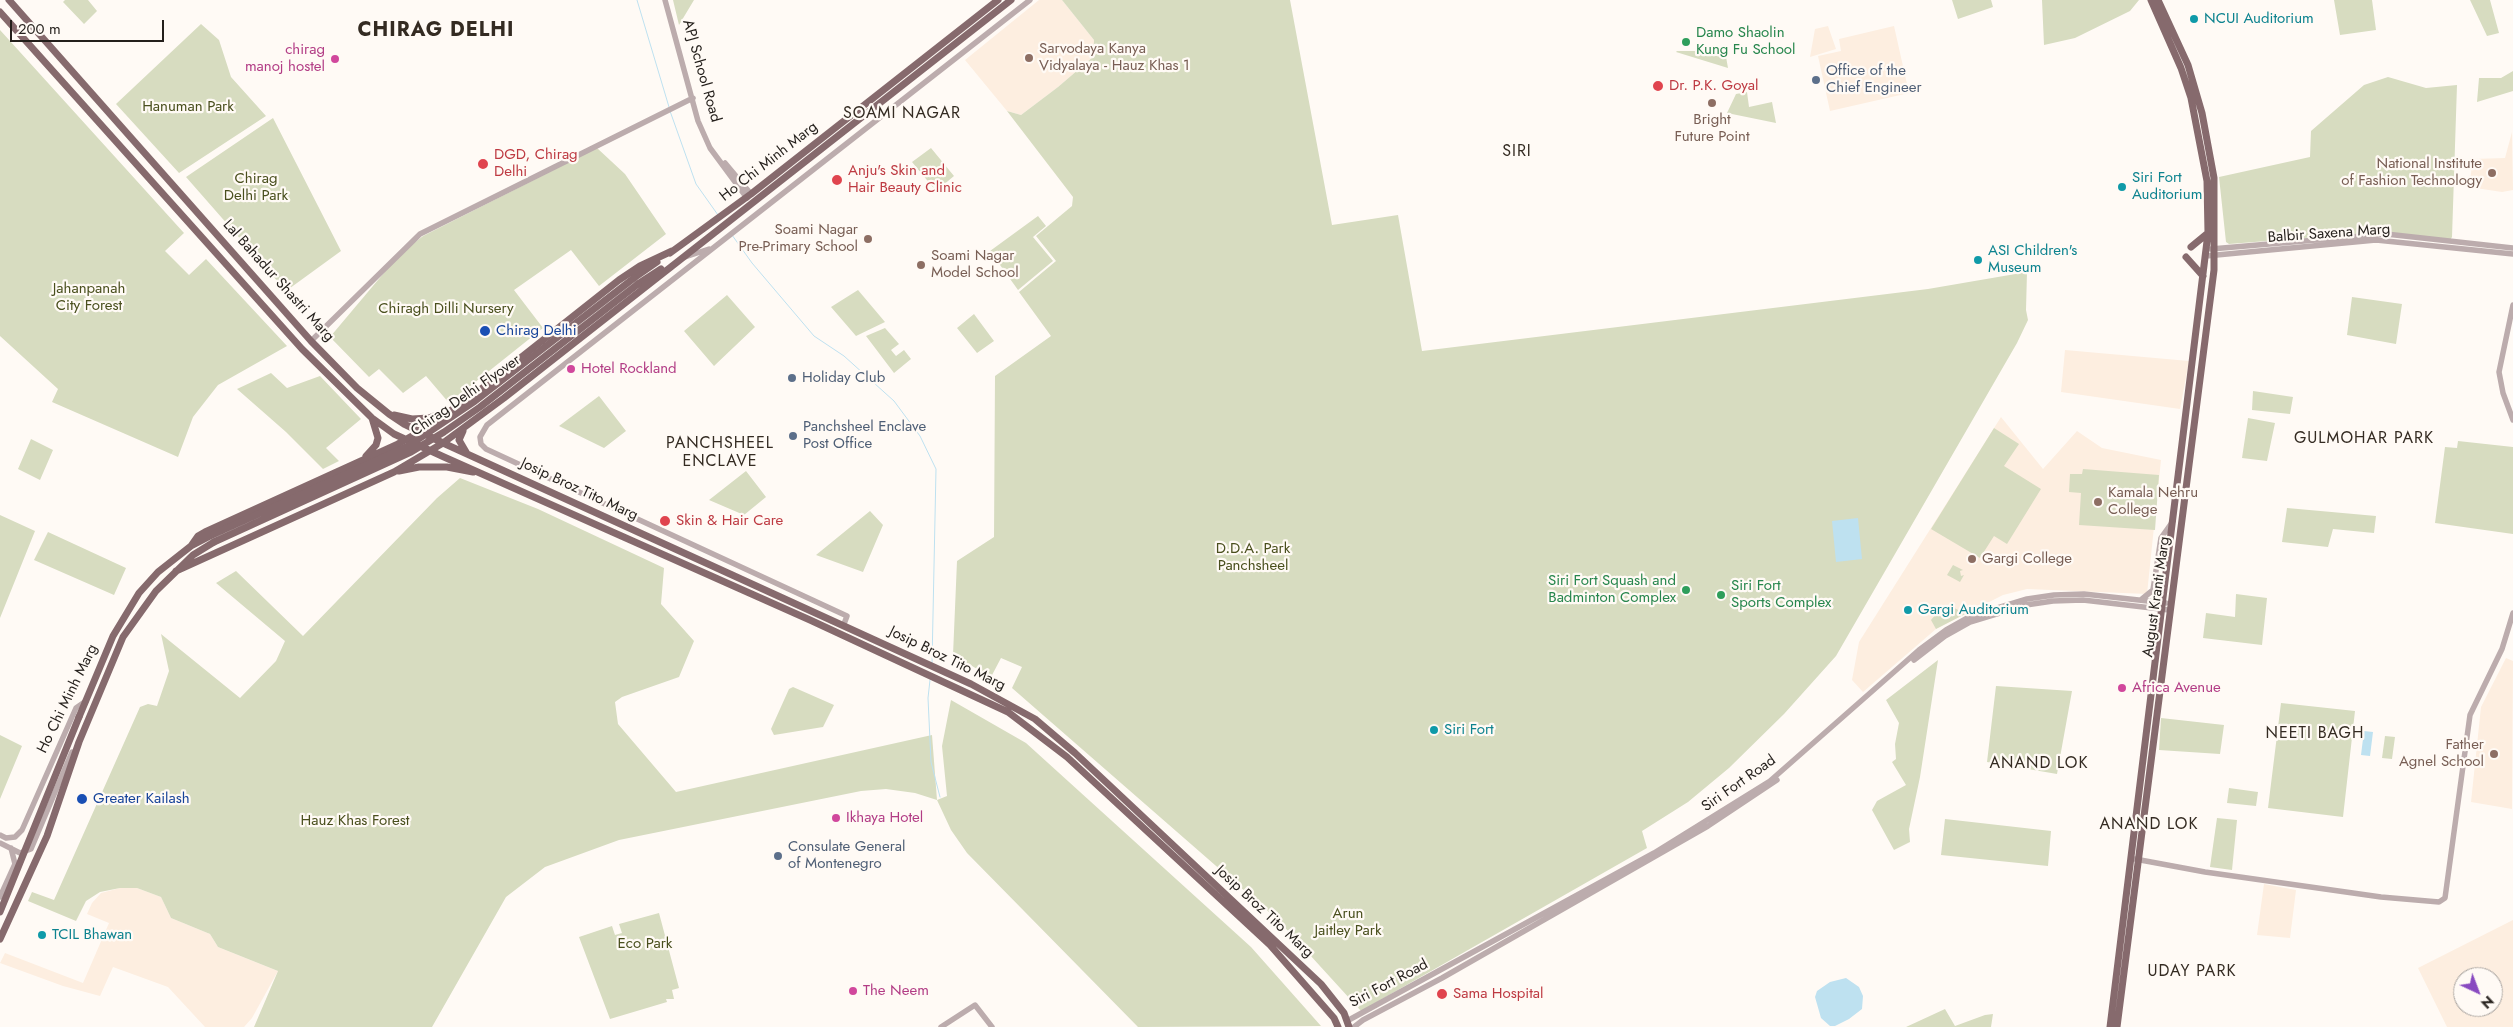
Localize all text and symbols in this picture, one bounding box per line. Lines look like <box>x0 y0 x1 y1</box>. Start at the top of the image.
scale bar <box>12 10 166 42</box>
place label: NCUI Auditorium <box>2204 10 2314 28</box>
marker: NCUI Auditorium <box>2188 13 2200 25</box>
street label: APJ School Road <box>678 17 724 125</box>
text: 200 m <box>18 18 61 40</box>
district label: CHIRAG DELHI <box>356 19 516 43</box>
place label: Damo Shaolin Kung Fu School <box>1696 24 1795 59</box>
marker: Damo Shaolin Kung Fu School <box>1680 36 1692 48</box>
place label: Sarvodaya Kanya Vidyalaya - Hauz Khas 1 <box>1039 40 1190 75</box>
place label: chirag manoj hostel <box>245 41 325 76</box>
marker: Sarvodaya Kanya Vidyalaya - Hauz Khas 1 <box>1023 52 1035 64</box>
marker: chirag manoj hostel <box>329 53 341 65</box>
place label: Office of the Chief Engineer <box>1826 62 1922 97</box>
marker: Office of the Chief Engineer <box>1810 74 1822 86</box>
place label: Dr. P.K. Goyal <box>1669 77 1758 95</box>
marker: Dr. P.K. Goyal <box>1651 79 1665 93</box>
marker: Bright Future Point <box>1706 97 1718 109</box>
park label: Hanuman Park <box>142 98 234 116</box>
district label: SOAMI NAGAR <box>842 104 962 124</box>
place label: Bright Future Point <box>1674 111 1750 146</box>
street label: Ho Chi Minh Marg <box>717 118 821 206</box>
district label: SIRI <box>1502 142 1532 162</box>
place label: DGD, Chirag Delhi <box>494 146 578 181</box>
place label: National Institute of Fashion Technology <box>2341 155 2482 190</box>
marker: DGD, Chirag Delhi <box>476 157 490 171</box>
place label: Anju's Skin and Hair Beauty Clinic <box>848 162 962 197</box>
marker: National Institute of Fashion Technology <box>2486 167 2498 179</box>
place label: Siri Fort Auditorium <box>2132 169 2202 204</box>
park label: Chirag Delhi Park <box>224 170 288 205</box>
marker: Anju's Skin and Hair Beauty Clinic <box>830 173 844 187</box>
marker: Siri Fort Auditorium <box>2116 181 2128 193</box>
street label: Lal Bahadur Shastri Marg <box>218 216 338 346</box>
place label: Soami Nagar Pre-Primary School <box>739 221 858 256</box>
street label: Balbir Saxena Marg <box>2267 221 2391 247</box>
marker: Soami Nagar Pre-Primary School <box>862 233 874 245</box>
place label: ASI Children's Museum <box>1988 242 2077 277</box>
place label: Soami Nagar Model School <box>931 247 1019 282</box>
marker: ASI Children's Museum <box>1972 254 1984 266</box>
marker: Soami Nagar Model School <box>915 259 927 271</box>
park label: Jahanpanah City Forest <box>53 280 125 315</box>
park label: Chiragh Dilli Nursery <box>378 300 514 318</box>
place label: Chirag Delhi <box>496 322 577 340</box>
marker: Chirag Delhi <box>478 324 492 338</box>
street label: Chirag Delhi Flyover <box>408 351 524 441</box>
place label: Hotel Rockland <box>581 360 677 378</box>
marker: Hotel Rockland <box>565 363 577 375</box>
place label: Holiday Club <box>802 369 885 387</box>
marker: Holiday Club <box>786 372 798 384</box>
place label: Panchsheel Enclave Post Office <box>803 418 926 453</box>
district label: GULMOHAR PARK <box>2292 429 2436 449</box>
marker: Panchsheel Enclave Post Office <box>787 430 799 442</box>
district label: PANCHSHEEL ENCLAVE <box>665 434 775 472</box>
street label: Josip Broz Tito Marg <box>517 455 641 525</box>
place label: Kamala Nehru College <box>2108 484 2198 519</box>
marker: Kamala Nehru College <box>2092 496 2104 508</box>
place label: Skin & Hair Care <box>676 512 783 530</box>
marker: Skin & Hair Care <box>658 514 672 528</box>
street label: August Kranti Marg <box>2140 536 2174 658</box>
park label: D.D.A. Park Panchsheel <box>1216 540 1290 575</box>
place label: Gargi College <box>1982 550 2072 568</box>
marker: Gargi College <box>1966 553 1978 565</box>
place label: Siri Fort Squash and Badminton Complex <box>1548 572 1676 607</box>
place label: Siri Fort Sports Complex <box>1731 577 1831 612</box>
marker: Siri Fort Squash and Badminton Complex <box>1680 584 1692 596</box>
marker: Siri Fort Sports Complex <box>1715 589 1727 601</box>
place label: Gargi Auditorium <box>1918 601 2029 619</box>
marker: Gargi Auditorium <box>1902 604 1914 616</box>
street label: Josip Broz Tito Marg <box>886 623 1008 695</box>
street label: Ho Chi Minh Marg <box>34 642 102 756</box>
place label: Africa Avenue <box>2132 679 2221 697</box>
marker: Africa Avenue <box>2116 682 2128 694</box>
place label: Siri Fort <box>1444 721 1494 739</box>
marker: Siri Fort <box>1428 724 1440 736</box>
district label: NEETI BAGH <box>2264 724 2366 744</box>
place label: Father Agnel School <box>2399 736 2484 771</box>
marker: Father Agnel School <box>2488 748 2500 760</box>
street label: Siri Fort Road <box>1698 752 1780 816</box>
district label: ANAND LOK <box>1988 754 2090 774</box>
place label: Greater Kailash <box>93 790 190 808</box>
marker: Greater Kailash <box>75 792 89 806</box>
place label: Ikhaya Hotel <box>846 809 923 827</box>
park label: Hauz Khas Forest <box>301 812 409 830</box>
marker: Ikhaya Hotel <box>830 812 842 824</box>
district label: ANAND LOK <box>2098 815 2200 835</box>
place label: Consulate General of Montenegro <box>788 838 906 873</box>
marker: Consulate General of Montenegro <box>772 850 784 862</box>
street label: Josip Broz Tito Marg <box>1211 862 1317 962</box>
park label: Arun Jaitley Park <box>1314 905 1382 940</box>
place label: TCIL Bhawan <box>52 926 132 944</box>
marker: TCIL Bhawan <box>36 929 48 941</box>
park label: Eco Park <box>618 935 672 953</box>
street label: Siri Fort Road <box>1347 956 1431 1012</box>
district label: UDAY PARK <box>2146 962 2238 982</box>
north arrow <box>2453 967 2503 1017</box>
place label: The Neem <box>863 982 929 1000</box>
marker: The Neem <box>847 985 859 997</box>
place label: Sama Hospital <box>1453 985 1544 1003</box>
marker: Sama Hospital <box>1435 987 1449 1001</box>
text: N <box>2477 991 2498 1013</box>

